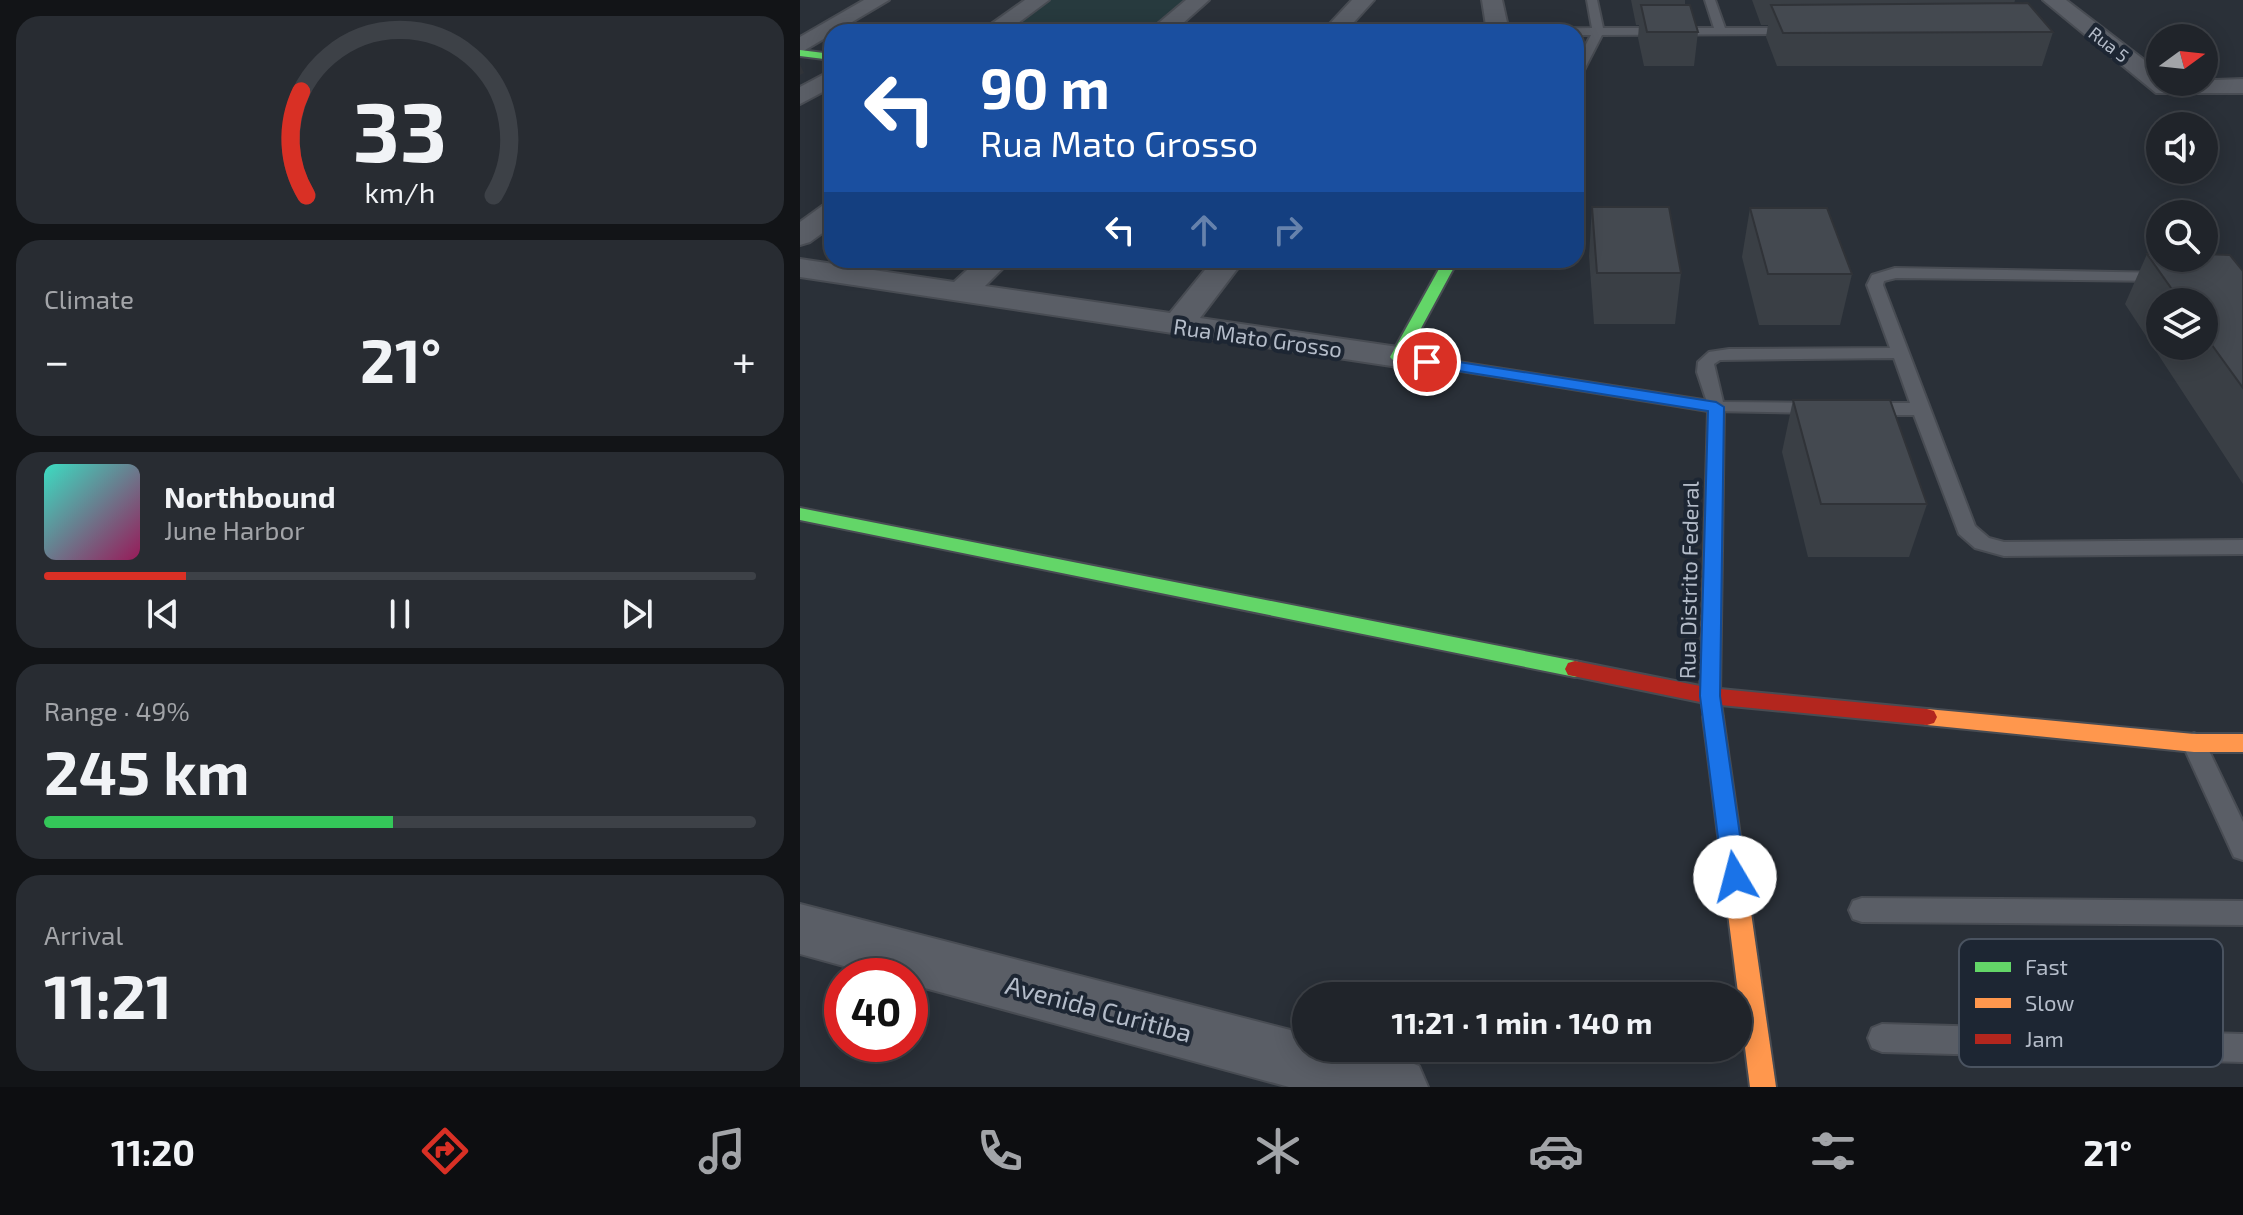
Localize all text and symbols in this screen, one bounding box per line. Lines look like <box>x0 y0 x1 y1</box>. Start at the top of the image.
street label: Rua 5 <box>2085 21 2133 67</box>
north arrow <box>2146 24 2218 96</box>
map controls <box>2146 24 2218 360</box>
text: 90 m <box>980 53 1110 120</box>
icon: left <box>848 56 952 160</box>
text: 33 <box>353 79 447 179</box>
button: sound <box>2146 112 2218 184</box>
text: Rua Mato Grosso <box>980 121 1258 164</box>
text: km/h <box>365 174 435 209</box>
button: search <box>2146 200 2218 272</box>
icon: left <box>1098 208 1142 252</box>
icon: ahead <box>1182 208 1226 252</box>
icon: right <box>1266 208 1310 252</box>
text: Climate <box>44 283 134 314</box>
button: layers <box>2146 288 2218 360</box>
street label: Rua Mato Grosso <box>1172 312 1344 362</box>
text: 21° <box>360 323 441 395</box>
pin <box>1393 328 1461 396</box>
text: − <box>44 333 70 386</box>
text: + <box>732 333 756 386</box>
icon: arrive <box>1405 340 1449 384</box>
text: Northbound <box>164 478 336 514</box>
street label: Rua Distrito Federal <box>1673 480 1703 679</box>
text: June Harbor <box>164 514 305 545</box>
icon: previous <box>141 592 185 636</box>
icon: pause <box>378 592 422 636</box>
icon: next <box>615 592 659 636</box>
text: Range · 49% <box>44 695 190 726</box>
text: 245 km <box>44 735 250 807</box>
position arrow <box>1693 835 1777 919</box>
text: Arrival <box>44 919 123 950</box>
legend <box>1959 939 2223 1067</box>
text: Fast <box>2025 953 2068 979</box>
speed limit sign: 40 <box>824 958 928 1062</box>
text: 11:21 <box>44 959 172 1031</box>
street label: Avenida Curitiba <box>1002 968 1196 1048</box>
text: Slow <box>2025 989 2074 1015</box>
text: 11:21 · 1 min · 140 m <box>1391 1004 1653 1040</box>
text: Jam <box>2025 1025 2064 1051</box>
icon: directions <box>417 1123 473 1179</box>
icon: music <box>694 1123 750 1179</box>
icon: phone <box>972 1123 1028 1179</box>
icon: climate <box>1250 1123 1306 1179</box>
icon: car <box>1528 1123 1584 1179</box>
icon: filters <box>1805 1123 1861 1179</box>
text: 11:20 <box>111 1130 195 1173</box>
text: 21° <box>2083 1130 2132 1173</box>

